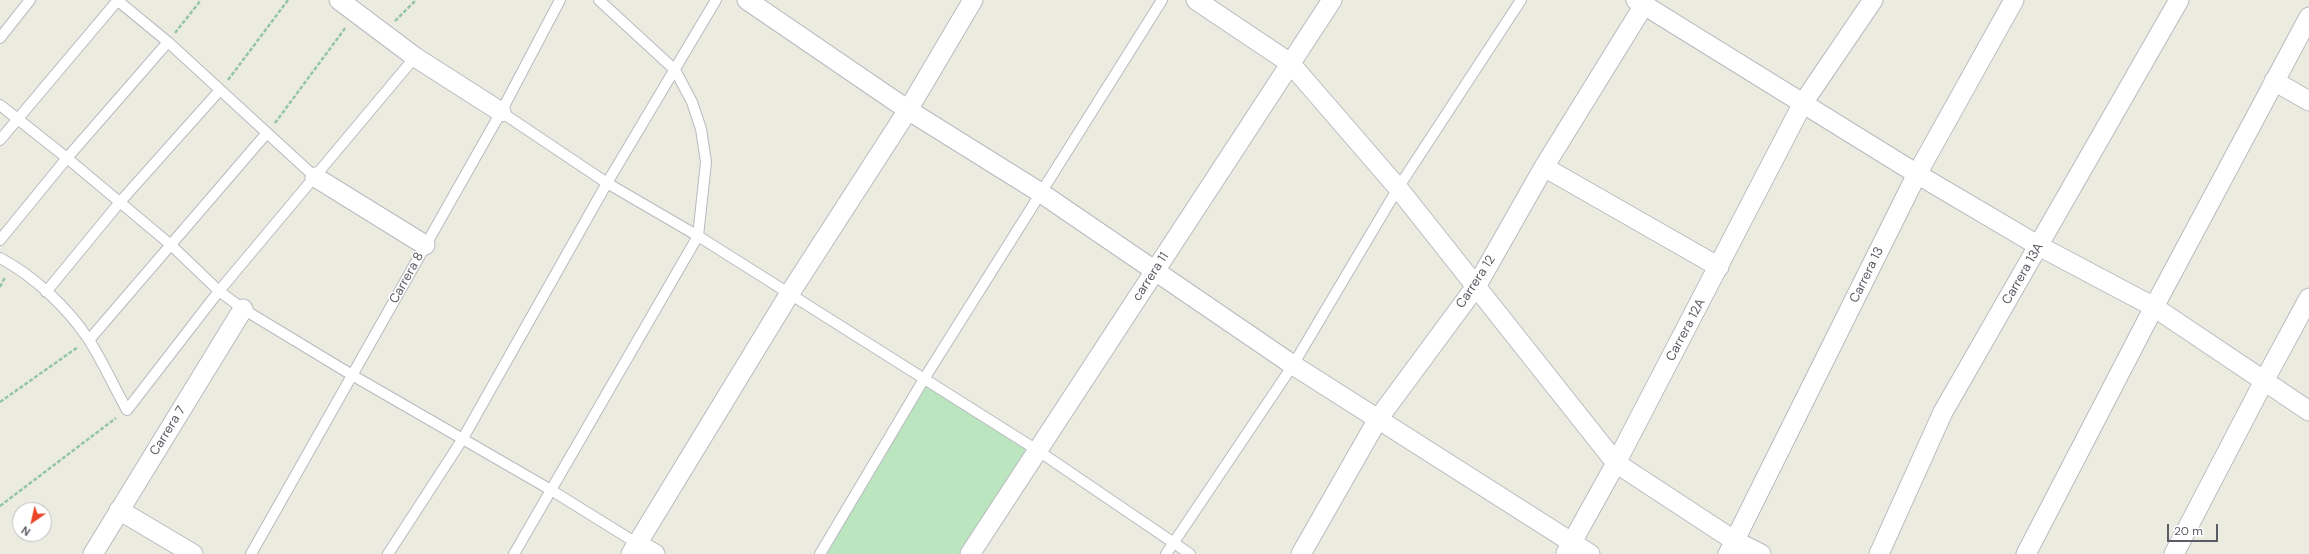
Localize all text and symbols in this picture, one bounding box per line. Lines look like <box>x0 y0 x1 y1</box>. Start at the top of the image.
street label: Carrera 13A <box>1999 241 2047 307</box>
street label: Carrera 13 <box>1847 245 1887 305</box>
street label: Carrera 8 <box>387 250 427 306</box>
street label: carrera 11 <box>1130 250 1172 304</box>
street label: Carrera 12 <box>1453 253 1499 311</box>
street label: Carrera 12A <box>1663 296 1709 364</box>
street label: Carrera 7 <box>147 403 189 459</box>
north arrow <box>12 502 52 542</box>
scale bar <box>2169 516 2220 542</box>
text: N <box>19 523 33 539</box>
text: 20 m <box>2174 523 2203 539</box>

